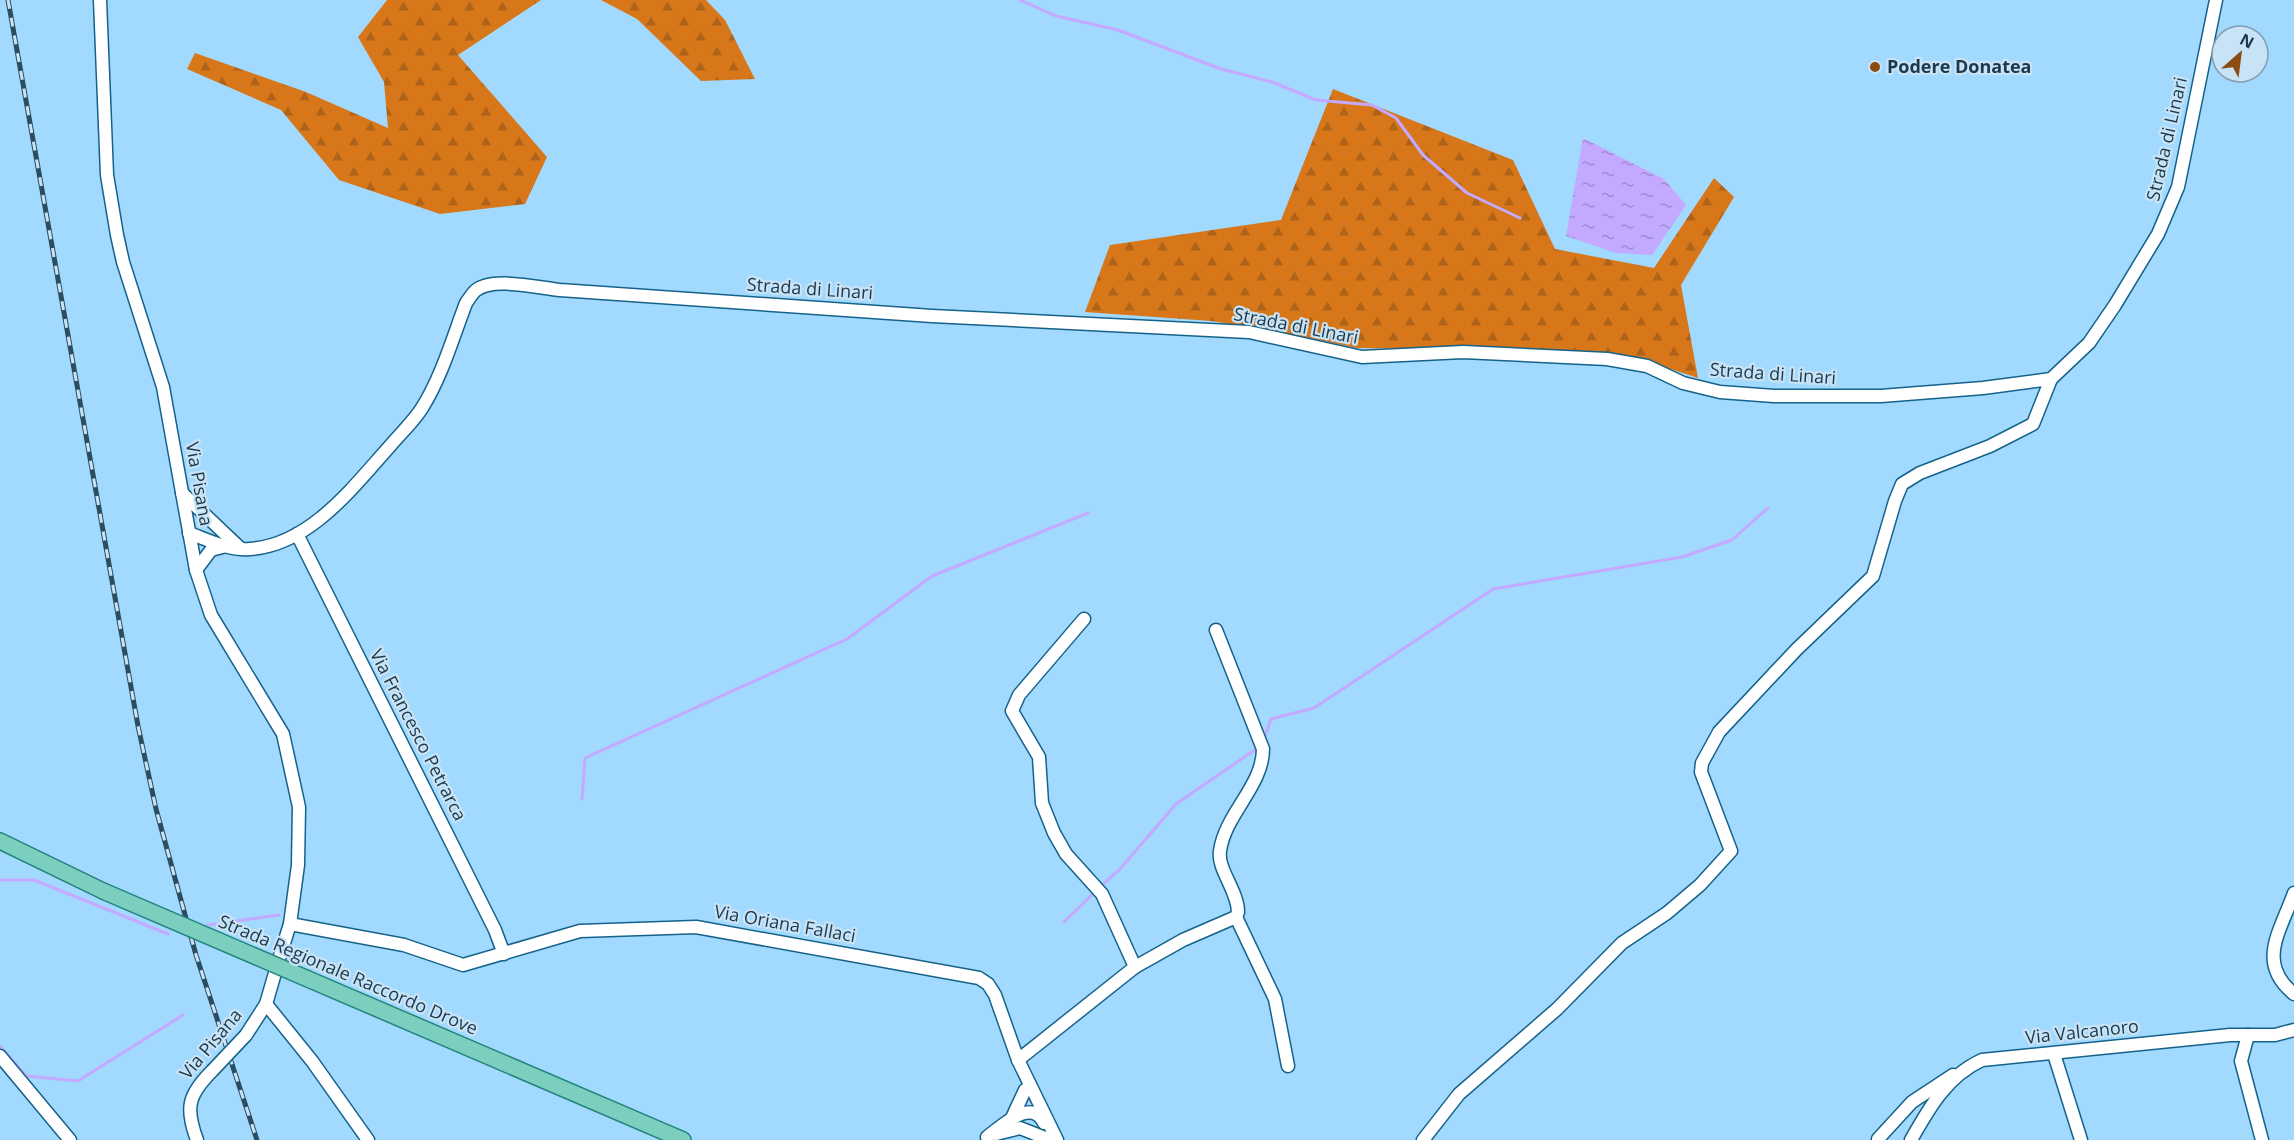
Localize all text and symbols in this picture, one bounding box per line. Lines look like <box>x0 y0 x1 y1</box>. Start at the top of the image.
north arrow <box>2210 24 2270 84</box>
text: N <box>2236 28 2258 54</box>
place label: Podere Donatea <box>1887 54 2031 78</box>
marker: Podere Donatea <box>1868 60 1882 74</box>
street label: Strada di Linari <box>2140 74 2192 203</box>
street label: Strada di Linari <box>746 272 874 304</box>
street label: Strada di Linari <box>1232 301 1361 349</box>
street label: Strada di Linari <box>1709 357 1837 389</box>
street label: Via Pisana <box>181 440 219 528</box>
street label: Via Francesco Petrarca <box>365 645 473 825</box>
street label: Via Oriana Fallaci <box>713 899 858 947</box>
street label: Strada Regionale Raccordo Drove <box>215 908 482 1040</box>
street label: Via Pisana <box>174 1003 247 1084</box>
street label: Via Valcanoro <box>2024 1013 2140 1049</box>

